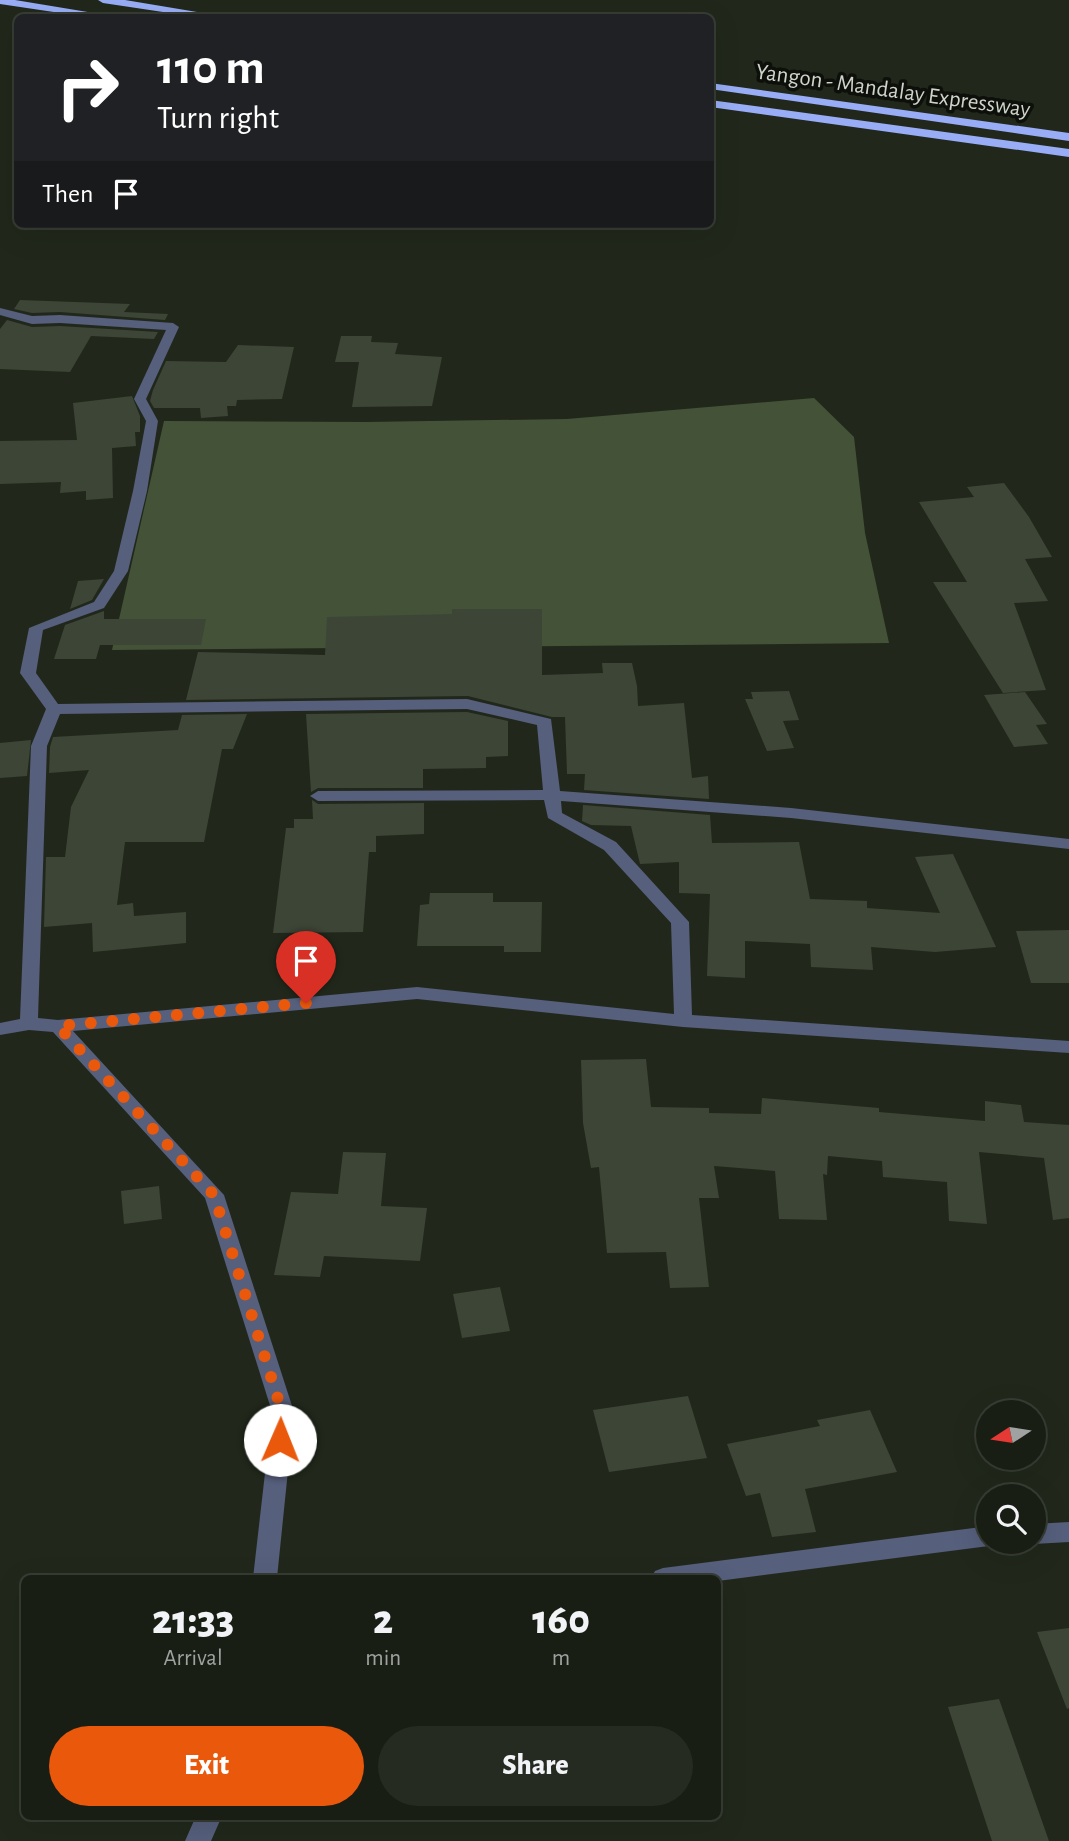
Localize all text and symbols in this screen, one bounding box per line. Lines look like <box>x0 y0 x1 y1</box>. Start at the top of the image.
icon: right <box>42 42 133 133</box>
text: 110 m <box>157 44 265 93</box>
street label: Yangon - Mandalay Expressway <box>754 60 1032 122</box>
text: Turn right <box>157 102 279 134</box>
icon: arrive <box>107 175 145 213</box>
text: Then <box>42 181 93 207</box>
pin <box>276 931 336 1003</box>
icon: arrive <box>287 942 325 980</box>
north arrow <box>976 1400 1046 1470</box>
map controls <box>976 1400 1046 1554</box>
position arrow <box>243 1403 317 1477</box>
button: search <box>976 1484 1046 1554</box>
text: 21:33 <box>152 1599 234 1641</box>
text: 2 <box>373 1599 393 1641</box>
text: 160 <box>532 1599 590 1641</box>
text: Arrival <box>164 1647 223 1670</box>
text: min <box>365 1647 401 1670</box>
text: m <box>552 1647 570 1670</box>
button: Exit <box>49 1726 364 1806</box>
button: Share <box>378 1726 693 1806</box>

